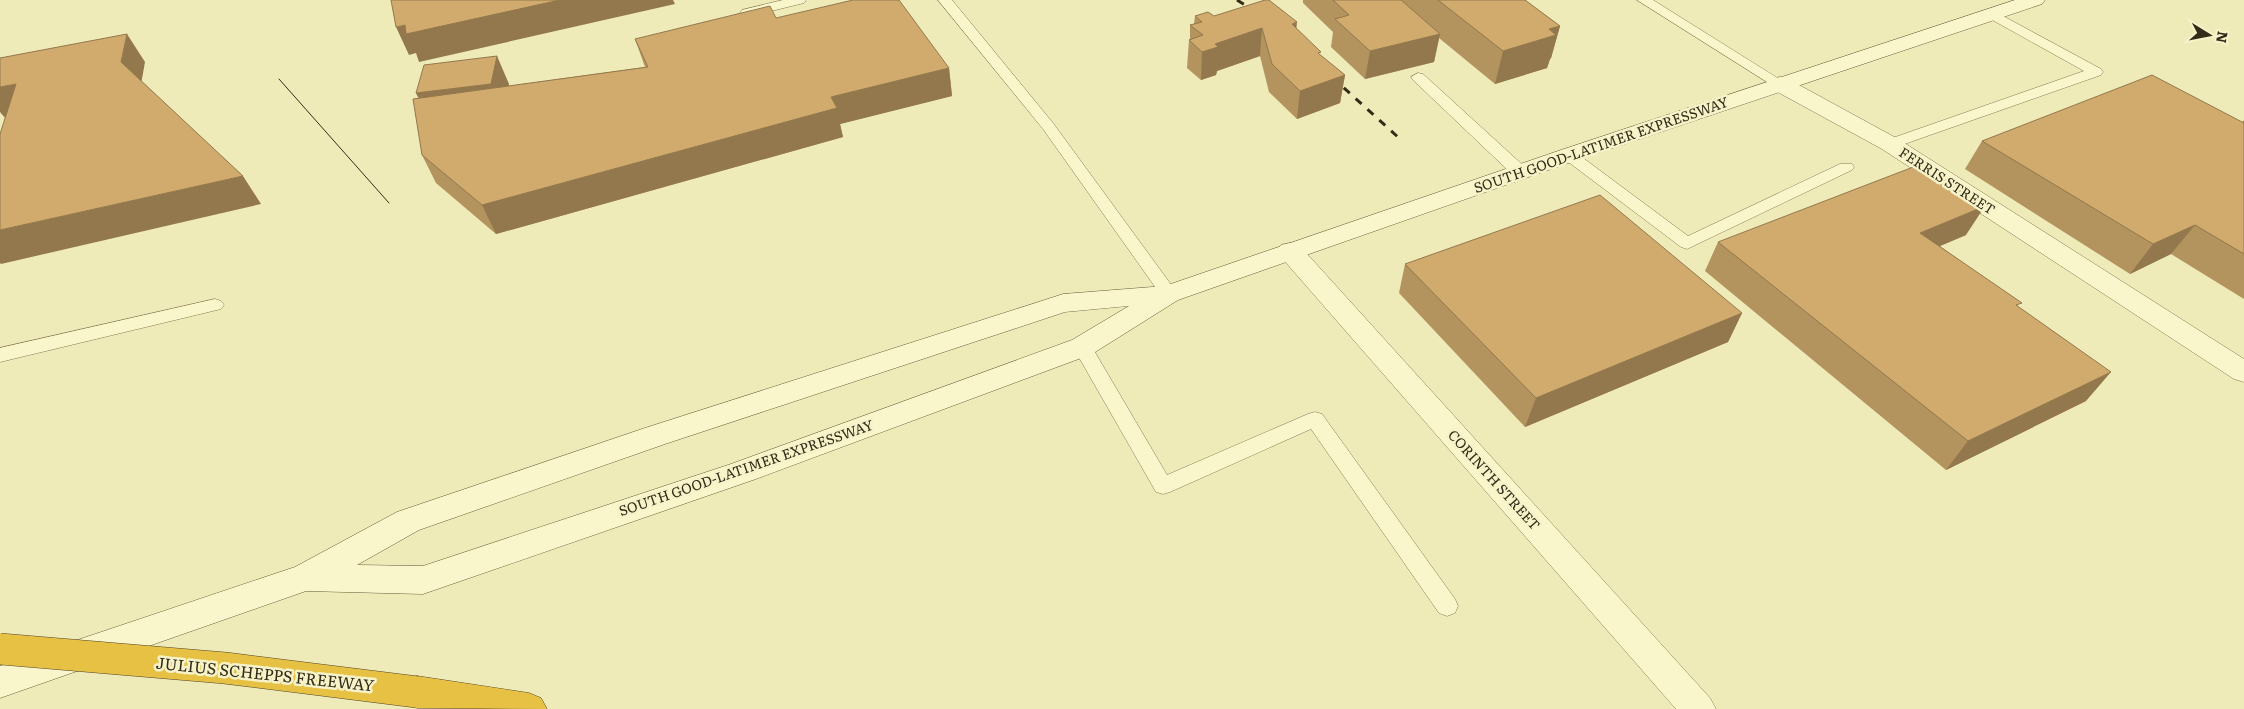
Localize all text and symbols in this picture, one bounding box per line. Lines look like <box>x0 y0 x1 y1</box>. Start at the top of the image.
north arrow <box>2184 10 2234 60</box>
text: N <box>2212 30 2234 45</box>
street label: SOUTH GOOD-LATIMER EXPRESSWAY <box>1471 91 1731 197</box>
street label: FERRIS STREET <box>1896 142 2000 219</box>
street label: SOUTH GOOD-LATIMER EXPRESSWAY <box>616 414 876 520</box>
street label: CORINTH STREET <box>1444 425 1545 534</box>
street label: JULIUS SCHEPPS FREEWAY <box>155 650 376 696</box>

